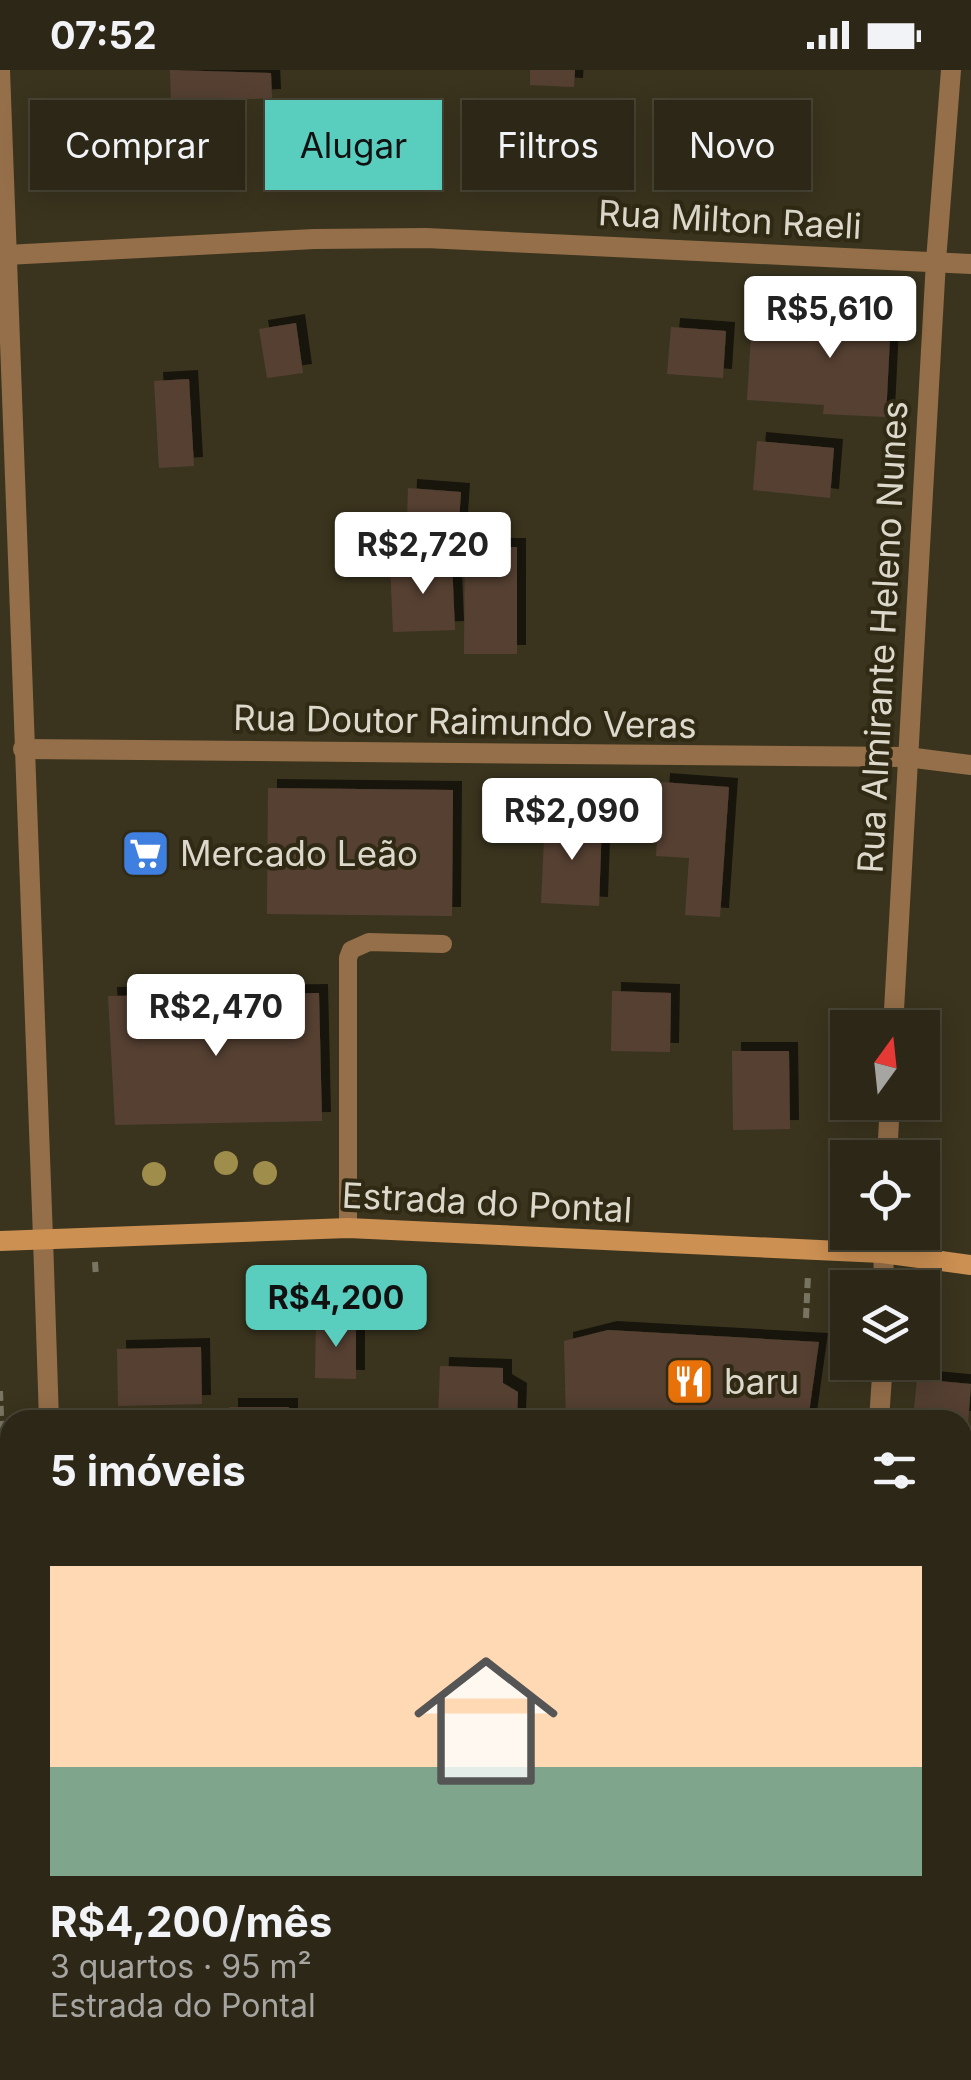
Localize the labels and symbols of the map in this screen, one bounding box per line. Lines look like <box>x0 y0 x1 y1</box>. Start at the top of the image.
street label: Rua Milton Raeli <box>597 191 863 247</box>
pin: R$5,610 <box>738 276 922 361</box>
street label: Rua Almirante Heleno Nunes <box>849 400 915 874</box>
pin: R$2,720 <box>331 512 515 597</box>
street label: Rua Doutor Raimundo Veras <box>233 696 697 746</box>
pin: R$2,090 <box>480 778 664 863</box>
supermarket icon: Mercado Leão <box>119 827 171 879</box>
place label: Mercado Leão <box>180 832 418 874</box>
pin: R$2,470 <box>124 974 308 1059</box>
north arrow <box>830 1010 940 1120</box>
street label: Estrada do Pontal <box>341 1173 633 1231</box>
pin: R$4,200 <box>244 1265 428 1350</box>
restaurant icon: baru <box>663 1355 715 1407</box>
place label: baru <box>724 1360 799 1402</box>

